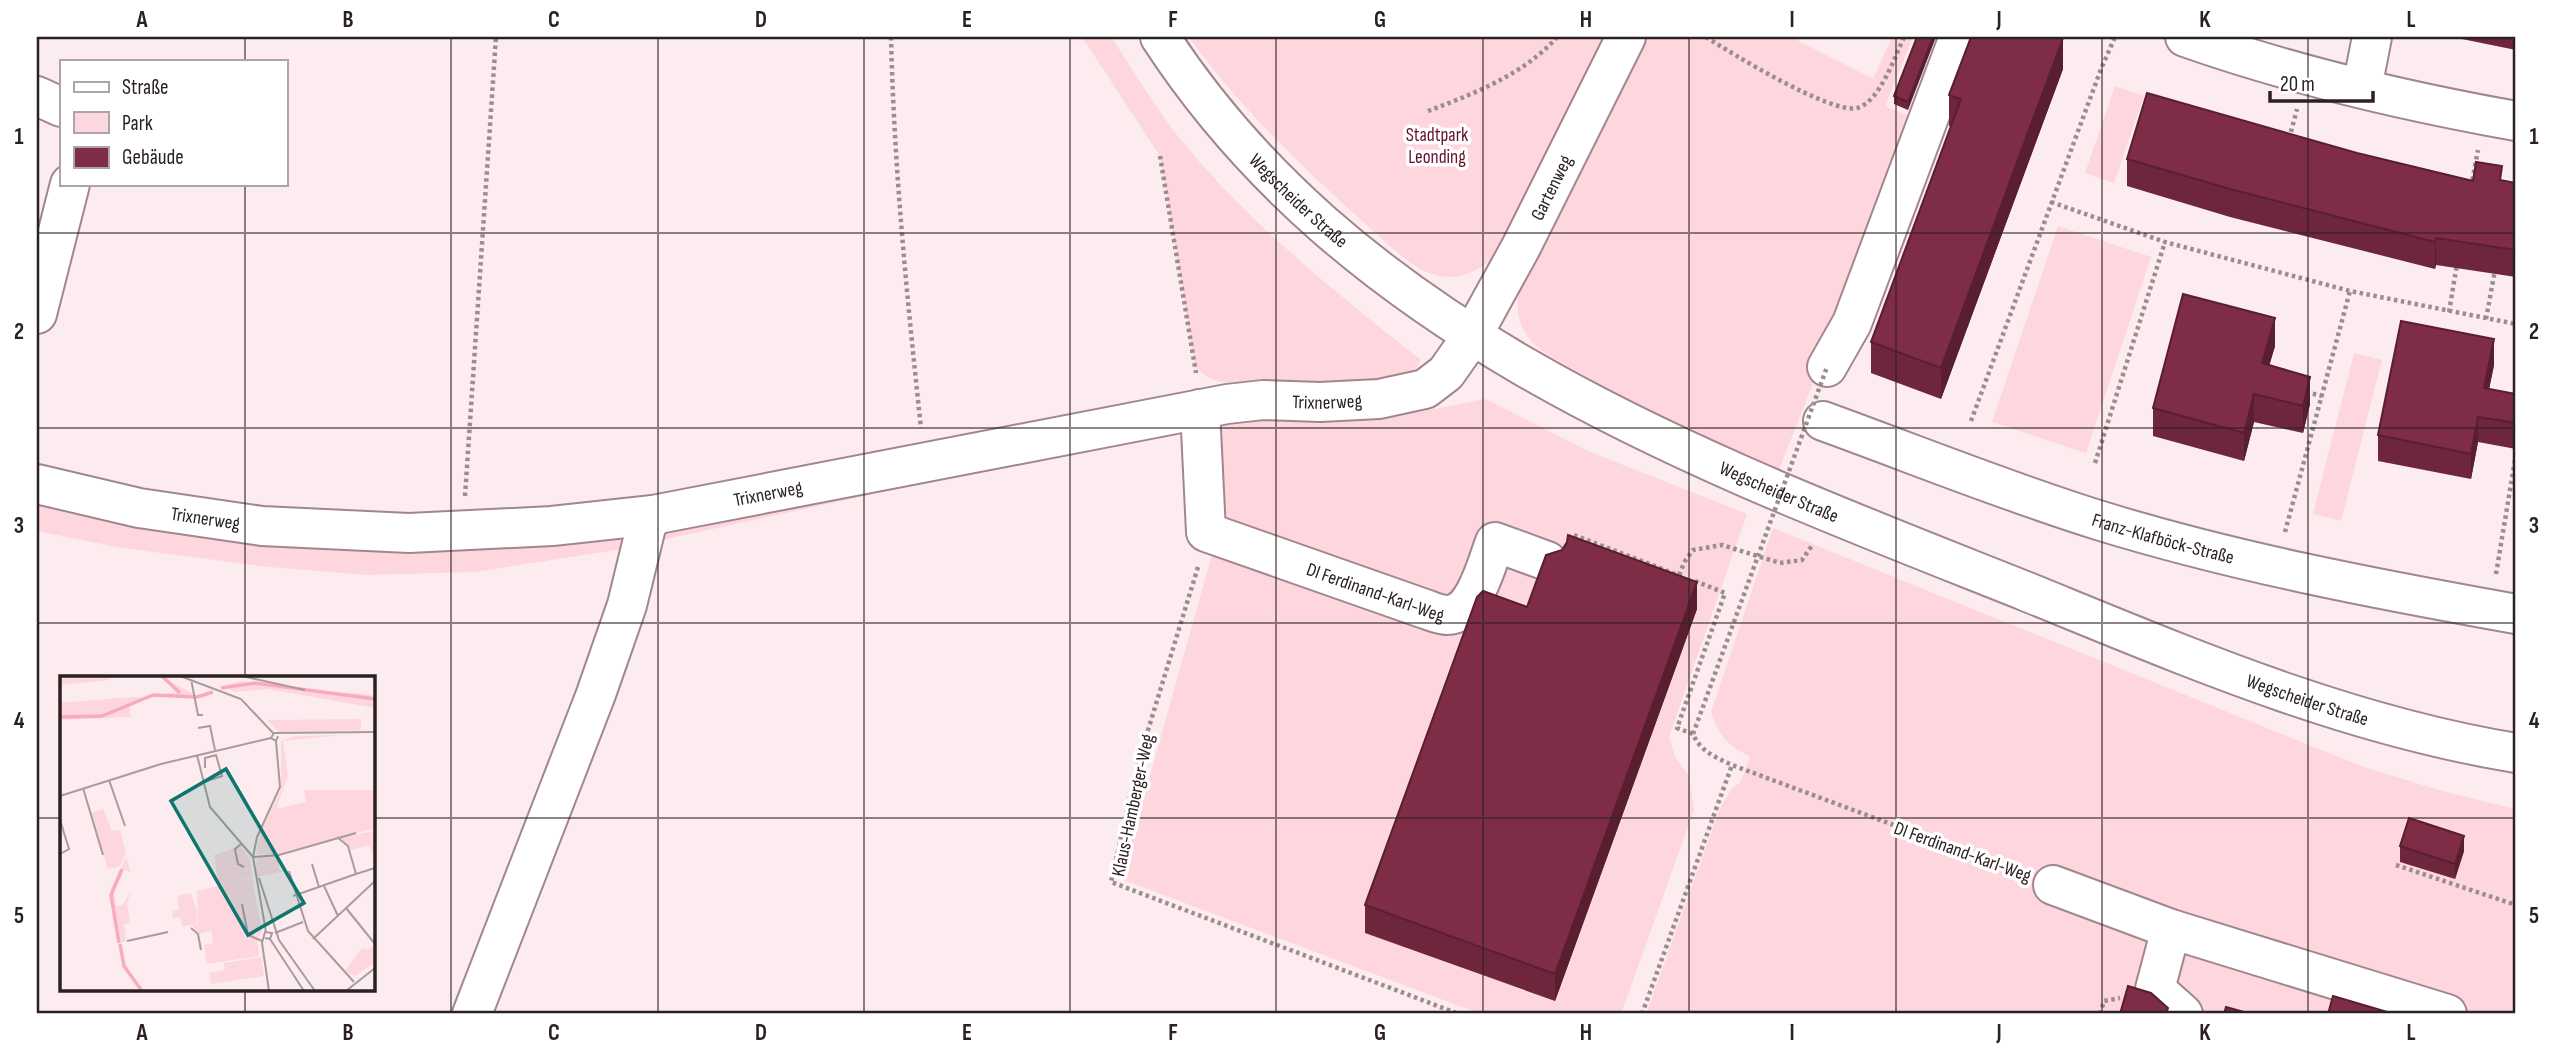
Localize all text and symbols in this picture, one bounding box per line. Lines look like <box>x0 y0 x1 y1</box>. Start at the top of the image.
text: A <box>136 6 149 34</box>
text: B <box>343 6 354 34</box>
text: C <box>548 6 560 34</box>
text: D <box>755 6 767 34</box>
text: E <box>962 6 972 34</box>
text: F <box>1168 6 1178 34</box>
text: G <box>1374 6 1386 34</box>
text: H <box>1580 6 1592 34</box>
text: I <box>1789 6 1795 34</box>
text: J <box>1995 6 2002 34</box>
text: K <box>2199 6 2211 34</box>
text: L <box>2406 6 2416 34</box>
legend <box>60 60 287 186</box>
scale bar <box>2270 60 2373 104</box>
text: 20 m <box>2280 72 2315 97</box>
text: Straße <box>122 75 168 100</box>
text: Park <box>122 111 153 136</box>
text: 1 <box>14 123 24 151</box>
text: 1 <box>2529 123 2539 151</box>
park label: Stadtpark Leonding <box>1406 124 1469 169</box>
text: Gebäude <box>122 145 184 170</box>
street label: Wegscheider Straße <box>1244 149 1352 253</box>
street label: Gartenweg <box>1526 151 1578 224</box>
text: 2 <box>14 318 24 346</box>
text: 2 <box>2529 318 2539 346</box>
street label: Trixnerweg <box>1292 390 1363 415</box>
street label: Wegscheider Straße <box>1716 457 1842 528</box>
street label: Trixnerweg <box>732 476 805 512</box>
street label: Trixnerweg <box>169 503 242 536</box>
street label: Franz-Klafböck-Straße <box>2089 509 2236 570</box>
text: 3 <box>14 512 24 540</box>
text: 3 <box>2529 512 2539 540</box>
street label: DI Ferdinand-Karl-Weg <box>1303 558 1447 628</box>
street label: Wegscheider Straße <box>2243 670 2371 732</box>
inset map <box>60 676 374 992</box>
text: 4 <box>14 707 25 735</box>
text: 4 <box>2529 707 2540 735</box>
street label: Klaus-Hamberger-Weg <box>1107 732 1160 879</box>
street label: DI Ferdinand-Karl-Weg <box>1891 817 2035 888</box>
text: 5 <box>14 902 24 930</box>
text: 5 <box>2529 902 2539 930</box>
text: A <box>136 1019 149 1047</box>
text: B <box>343 1019 354 1047</box>
text: C <box>548 1019 560 1047</box>
text: D <box>755 1019 767 1047</box>
text: E <box>962 1019 972 1047</box>
text: F <box>1168 1019 1178 1047</box>
text: G <box>1374 1019 1386 1047</box>
text: H <box>1580 1019 1592 1047</box>
text: I <box>1789 1019 1795 1047</box>
text: J <box>1995 1019 2002 1047</box>
text: K <box>2199 1019 2211 1047</box>
text: L <box>2406 1019 2416 1047</box>

